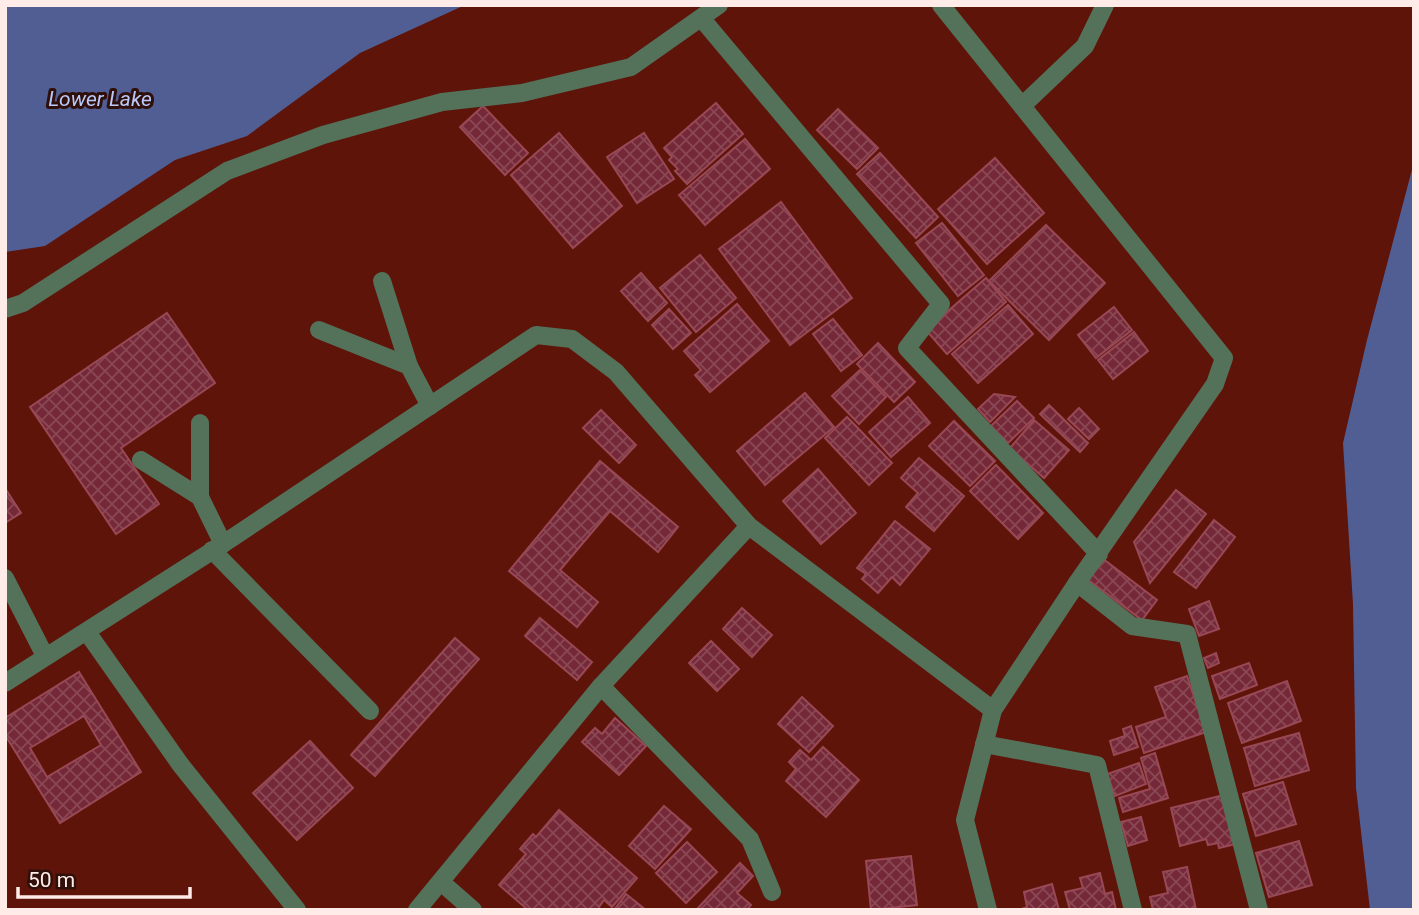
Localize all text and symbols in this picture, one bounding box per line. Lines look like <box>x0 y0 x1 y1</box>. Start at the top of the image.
water label: Lower Lake <box>48 87 152 111</box>
scale bar <box>18 856 189 900</box>
text: 50 m <box>28 868 75 892</box>

